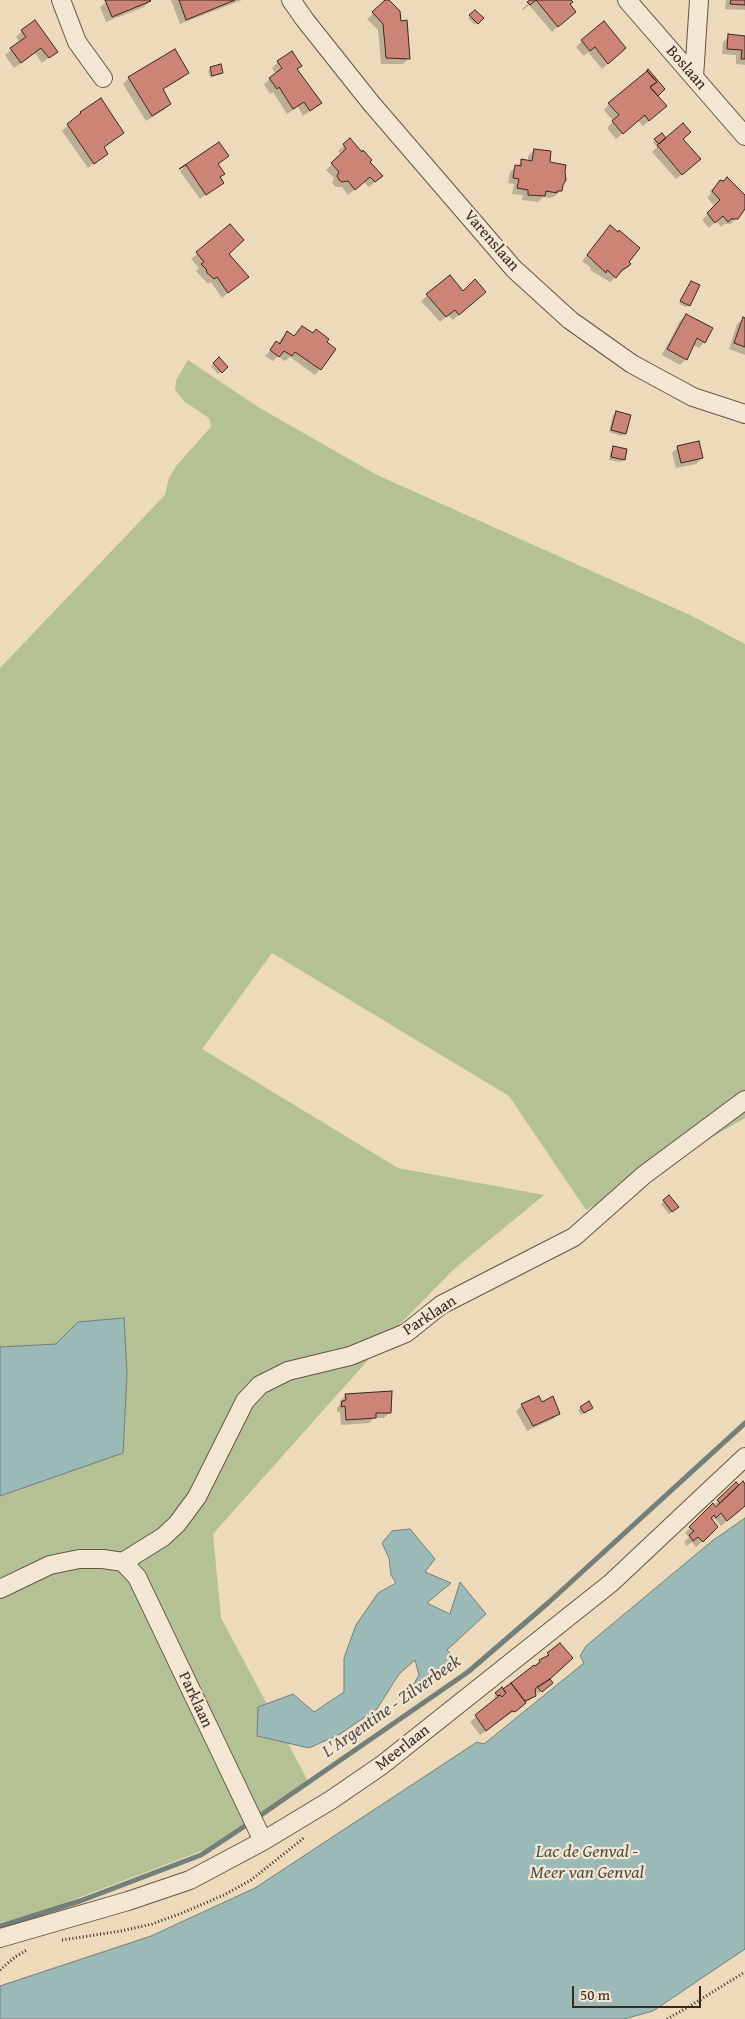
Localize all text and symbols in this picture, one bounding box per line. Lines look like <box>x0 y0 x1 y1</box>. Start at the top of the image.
street label: Boslaan <box>662 42 710 94</box>
street label: Varenslaan <box>459 206 523 276</box>
street label: Parklaan <box>400 1292 460 1340</box>
water label: L'Argentine - Zilverbeek <box>319 1651 465 1763</box>
street label: Parklaan <box>174 1669 216 1731</box>
street label: Meerlaan <box>372 1721 434 1775</box>
water label: Lac de Genval - Meer van Genval <box>530 1841 644 1884</box>
scale bar <box>575 1976 704 2008</box>
text: 50 m <box>580 1984 610 2005</box>

